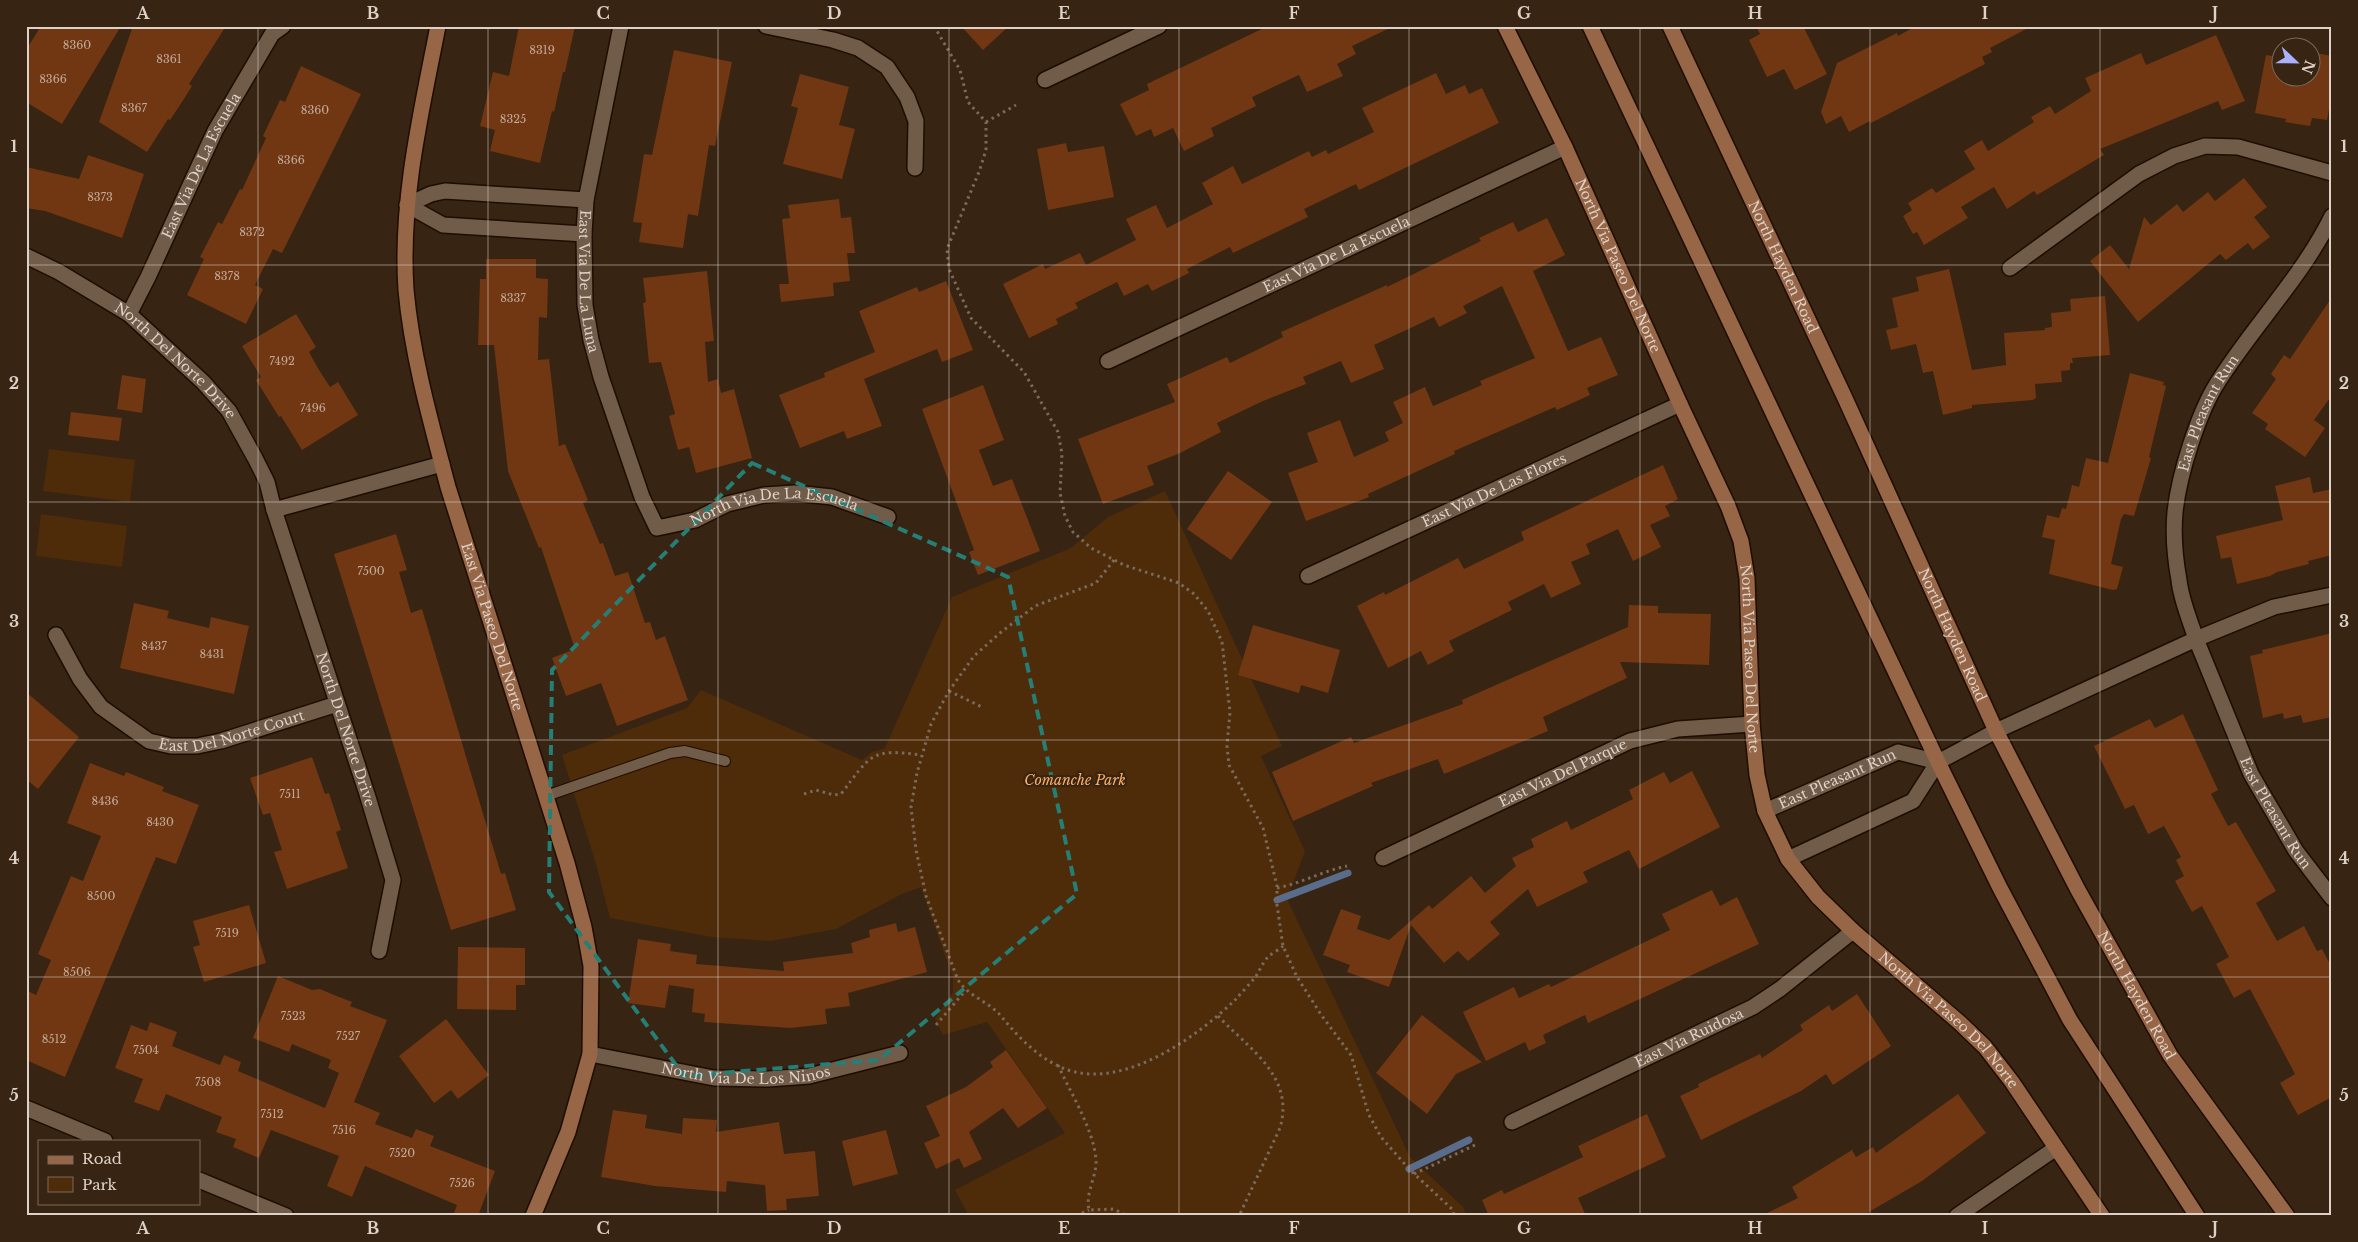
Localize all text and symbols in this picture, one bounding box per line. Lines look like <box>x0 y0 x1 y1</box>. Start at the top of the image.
text: A <box>136 3 151 23</box>
text: B <box>367 3 380 23</box>
text: C <box>596 3 610 23</box>
text: D <box>827 3 841 23</box>
text: E <box>1058 3 1070 23</box>
text: F <box>1288 3 1300 23</box>
text: G <box>1517 3 1531 23</box>
text: H <box>1747 3 1763 23</box>
text: I <box>1982 3 1989 23</box>
text: J <box>2209 3 2218 23</box>
house number: 8360 <box>63 38 91 52</box>
north arrow <box>2270 38 2320 88</box>
house number: 8319 <box>529 43 555 57</box>
house number: 8361 <box>156 52 182 66</box>
text: N <box>2297 57 2319 76</box>
house number: 8366 <box>39 72 67 86</box>
street label: East Via De La Escuela <box>158 89 245 241</box>
house number: 8367 <box>121 101 147 115</box>
house number: 8360 <box>301 103 329 117</box>
house number: 8325 <box>500 112 526 126</box>
text: 1 <box>11 136 18 156</box>
text: 1 <box>2341 136 2348 156</box>
house number: 8366 <box>277 153 305 167</box>
street label: North Via Paseo Del Norte <box>1571 176 1665 355</box>
house number: 8373 <box>87 190 113 204</box>
street label: North Hayden Road <box>1744 197 1822 336</box>
street label: East Via De La Luna <box>575 209 603 355</box>
street label: East Via De La Escuela <box>1260 212 1413 296</box>
house number: 8372 <box>239 225 265 239</box>
house number: 8378 <box>214 269 240 283</box>
house number: 8337 <box>500 291 526 305</box>
street label: North Del Norte Drive <box>111 299 240 421</box>
street label: East Pleasant Run <box>2174 351 2243 473</box>
house number: 7492 <box>269 354 295 368</box>
text: 2 <box>9 373 19 393</box>
text: 2 <box>2339 373 2349 393</box>
house number: 7496 <box>300 401 326 415</box>
street label: East Via De Las Flores <box>1419 449 1569 531</box>
street label: North Via De La Escuela <box>687 484 861 530</box>
street label: East Via Paseo Del Norte <box>457 540 527 713</box>
street label: North Via Paseo Del Norte <box>1736 563 1764 754</box>
house number: 7500 <box>357 564 385 578</box>
street label: North Hayden Road <box>1914 565 1991 705</box>
text: 3 <box>9 611 19 631</box>
text: 3 <box>2339 611 2349 631</box>
house number: 8437 <box>141 639 167 653</box>
house number: 8431 <box>200 647 224 661</box>
street label: North Del Norte Drive <box>312 650 379 809</box>
street label: East Del Norte Court <box>157 706 307 756</box>
street label: East Via Del Parque <box>1496 735 1630 811</box>
street label: East Pleasant Run <box>1776 745 1899 813</box>
street label: East Pleasant Run <box>2236 754 2315 873</box>
park label: Comanche Park <box>1024 771 1126 789</box>
house number: 7511 <box>279 787 301 801</box>
house number: 8436 <box>92 794 118 808</box>
house number: 8430 <box>146 815 174 829</box>
text: 4 <box>9 848 19 868</box>
text: 4 <box>2339 848 2349 868</box>
house number: 8500 <box>87 889 115 903</box>
house number: 7519 <box>215 926 239 940</box>
street label: North Hayden Road <box>2094 928 2180 1063</box>
street label: North Via Paseo Del Norte <box>1875 948 2023 1092</box>
house number: 8506 <box>63 965 91 979</box>
street label: East Via Ruidosa <box>1632 1004 1746 1071</box>
house number: 7523 <box>280 1009 306 1023</box>
house number: 7527 <box>336 1029 360 1043</box>
house number: 8512 <box>42 1032 67 1046</box>
house number: 7504 <box>133 1043 159 1057</box>
street label: North Via De Los Ninos <box>660 1059 832 1088</box>
house number: 7508 <box>195 1075 221 1089</box>
text: 5 <box>9 1085 19 1105</box>
text: 5 <box>2339 1085 2349 1105</box>
house number: 7512 <box>260 1107 284 1121</box>
house number: 7516 <box>332 1123 356 1137</box>
legend <box>38 1140 200 1204</box>
house number: 7520 <box>389 1146 415 1160</box>
text: Road <box>82 1149 122 1168</box>
text: Park <box>82 1175 118 1194</box>
house number: 7526 <box>449 1176 475 1190</box>
text: A <box>136 1218 151 1238</box>
text: B <box>367 1218 380 1238</box>
text: C <box>596 1218 610 1238</box>
text: D <box>827 1218 841 1238</box>
text: E <box>1058 1218 1070 1238</box>
text: F <box>1288 1218 1300 1238</box>
text: G <box>1517 1218 1531 1238</box>
text: H <box>1747 1218 1763 1238</box>
text: I <box>1982 1218 1989 1238</box>
text: J <box>2209 1218 2218 1238</box>

